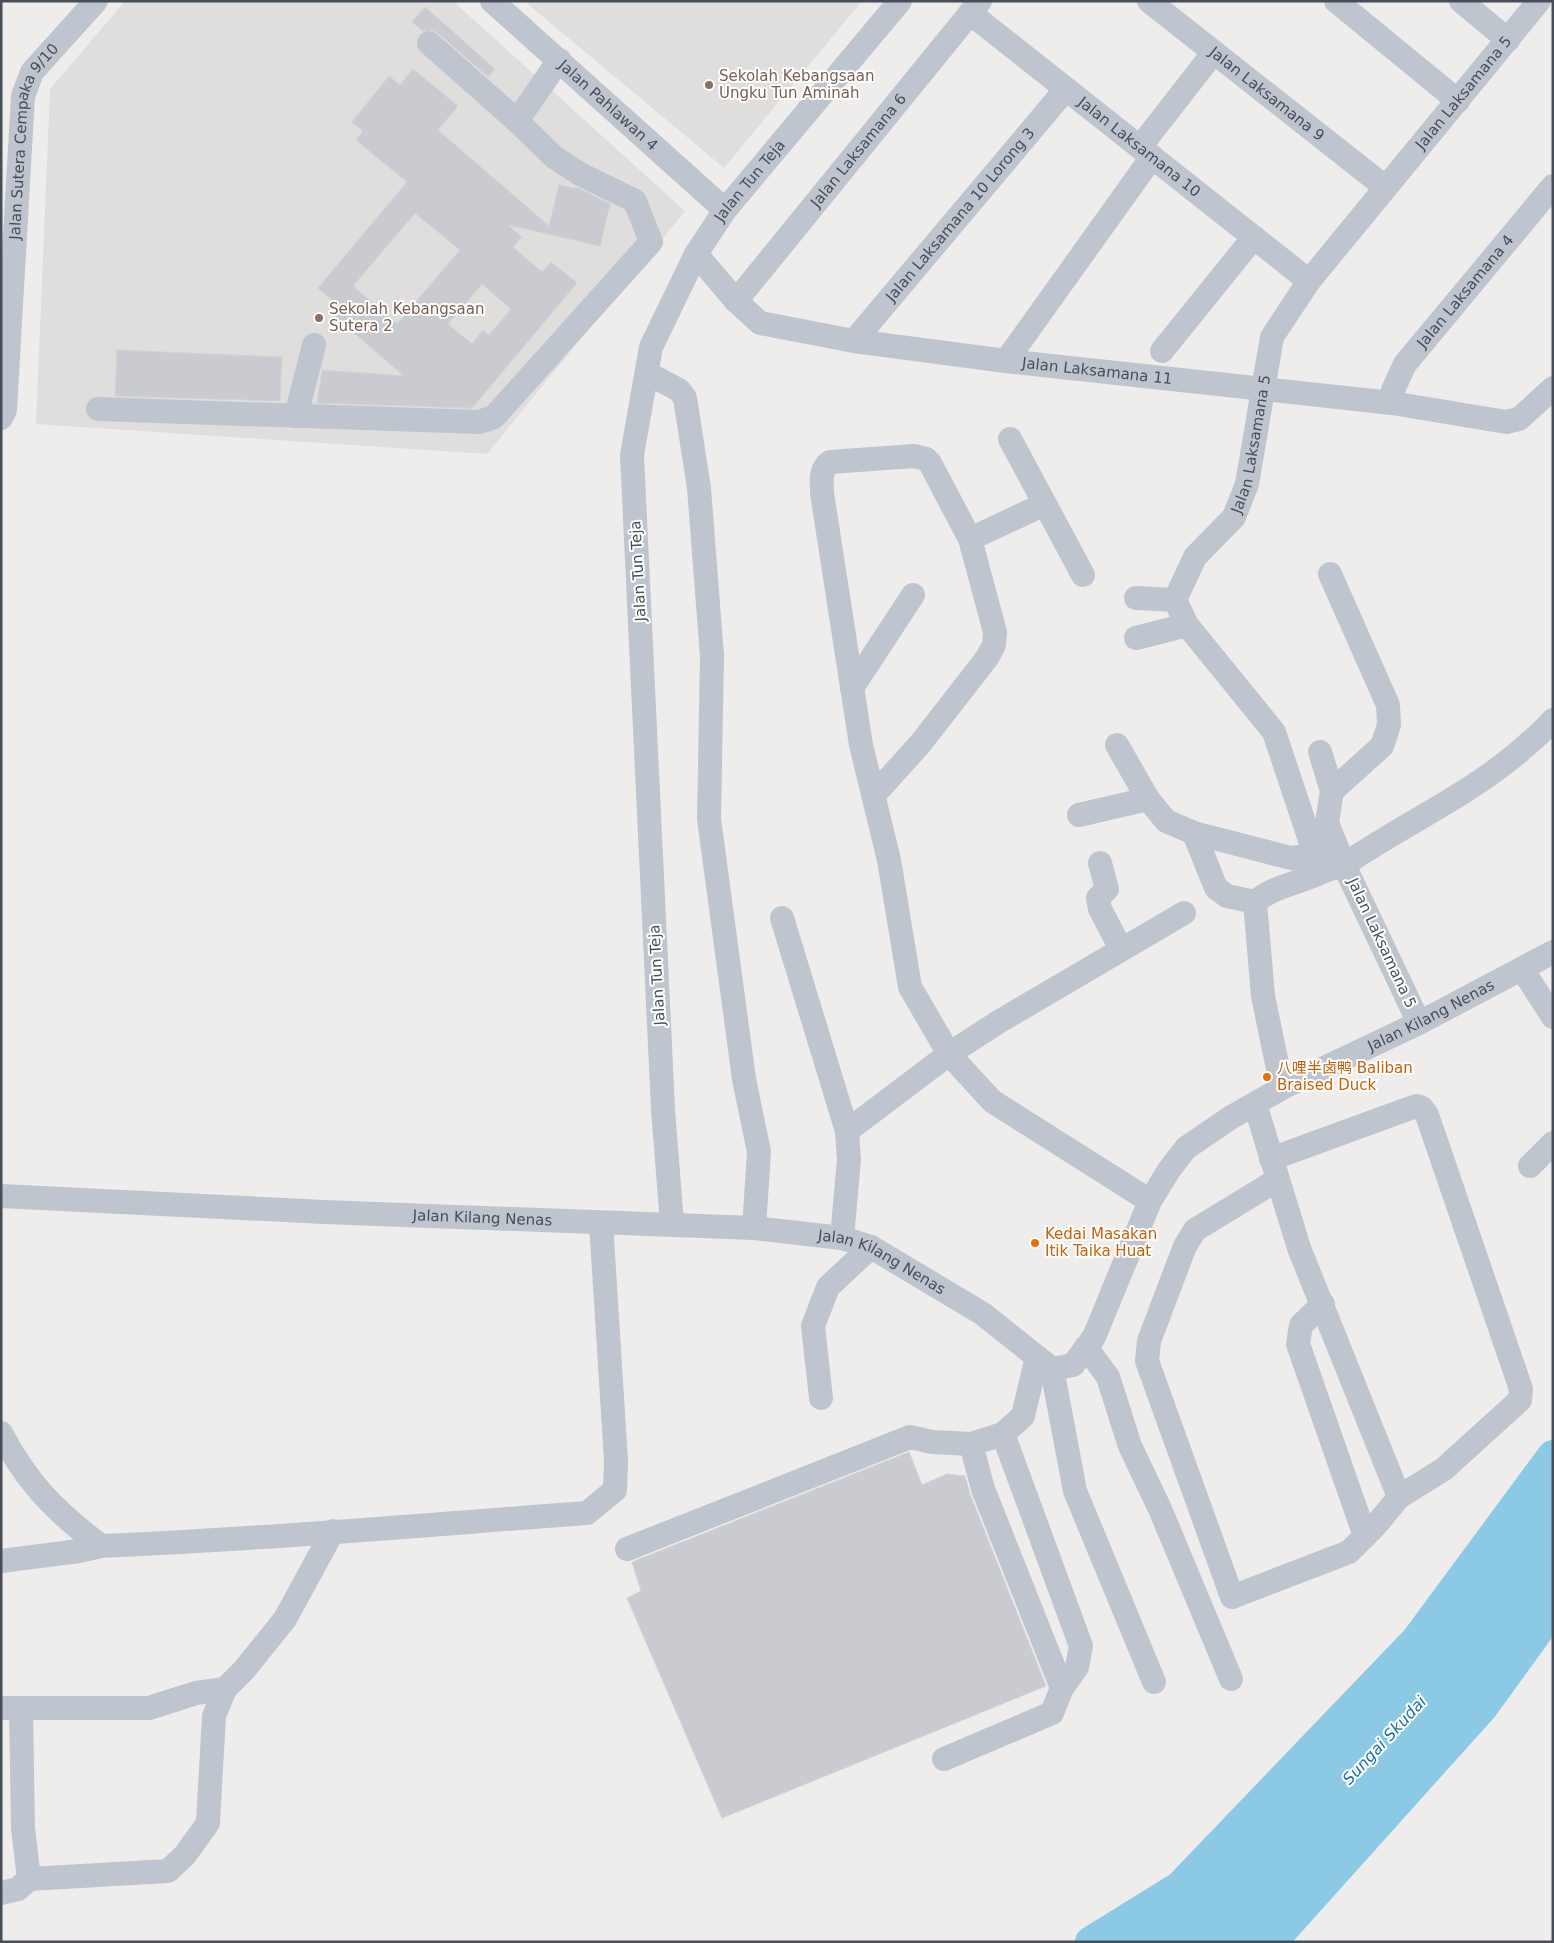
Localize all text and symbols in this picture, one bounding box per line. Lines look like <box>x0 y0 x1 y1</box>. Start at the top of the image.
street label: Jalan Laksamana 5 <box>1411 32 1515 154</box>
street label: Jalan Sutera Cempaka 9/10 <box>6 40 62 241</box>
street label: Jalan Laksamana 9 <box>1205 42 1328 145</box>
street label: Jalan Pahlawan 4 <box>554 55 661 154</box>
place label: Sekolah Kebangsaan Ungku Tun Aminah <box>719 67 874 102</box>
marker: Sekolah Kebangsaan Ungku Tun Aminah <box>703 79 715 91</box>
street label: Jalan Laksamana 6 <box>806 90 910 212</box>
street label: Jalan Laksamana 10 <box>1074 92 1204 201</box>
street label: Jalan Laksamana 10 Lorong 3 <box>881 124 1038 306</box>
street label: Jalan Tun Teja <box>710 136 789 226</box>
street label: Jalan Laksamana 4 <box>1413 231 1517 352</box>
place label: Sekolah Kebangsaan Sutera 2 <box>329 300 484 335</box>
marker: Sekolah Kebangsaan Sutera 2 <box>313 312 325 324</box>
street label: Jalan Laksamana 11 <box>1020 354 1173 388</box>
street label: Jalan Laksamana 5 <box>1227 374 1274 517</box>
street label: Jalan Tun Teja <box>626 520 650 623</box>
street label: Jalan Laksamana 5 <box>1344 874 1420 1011</box>
street label: Jalan Tun Teja <box>645 924 669 1027</box>
street label: Jalan Kilang Nenas <box>1364 976 1497 1055</box>
place label: 八哩半卤鸭 Baliban Braised Duck <box>1277 1059 1413 1094</box>
marker: 八哩半卤鸭 Baliban Braised Duck <box>1261 1071 1273 1083</box>
street label: Jalan Kilang Nenas <box>411 1206 553 1229</box>
place label: Kedai Masakan Itik Taika Huat <box>1045 1225 1157 1260</box>
street label: Jalan Kilang Nenas <box>816 1226 949 1299</box>
marker: Kedai Masakan Itik Taika Huat <box>1029 1237 1041 1249</box>
water label: Sungai Skudai <box>1339 1692 1431 1788</box>

